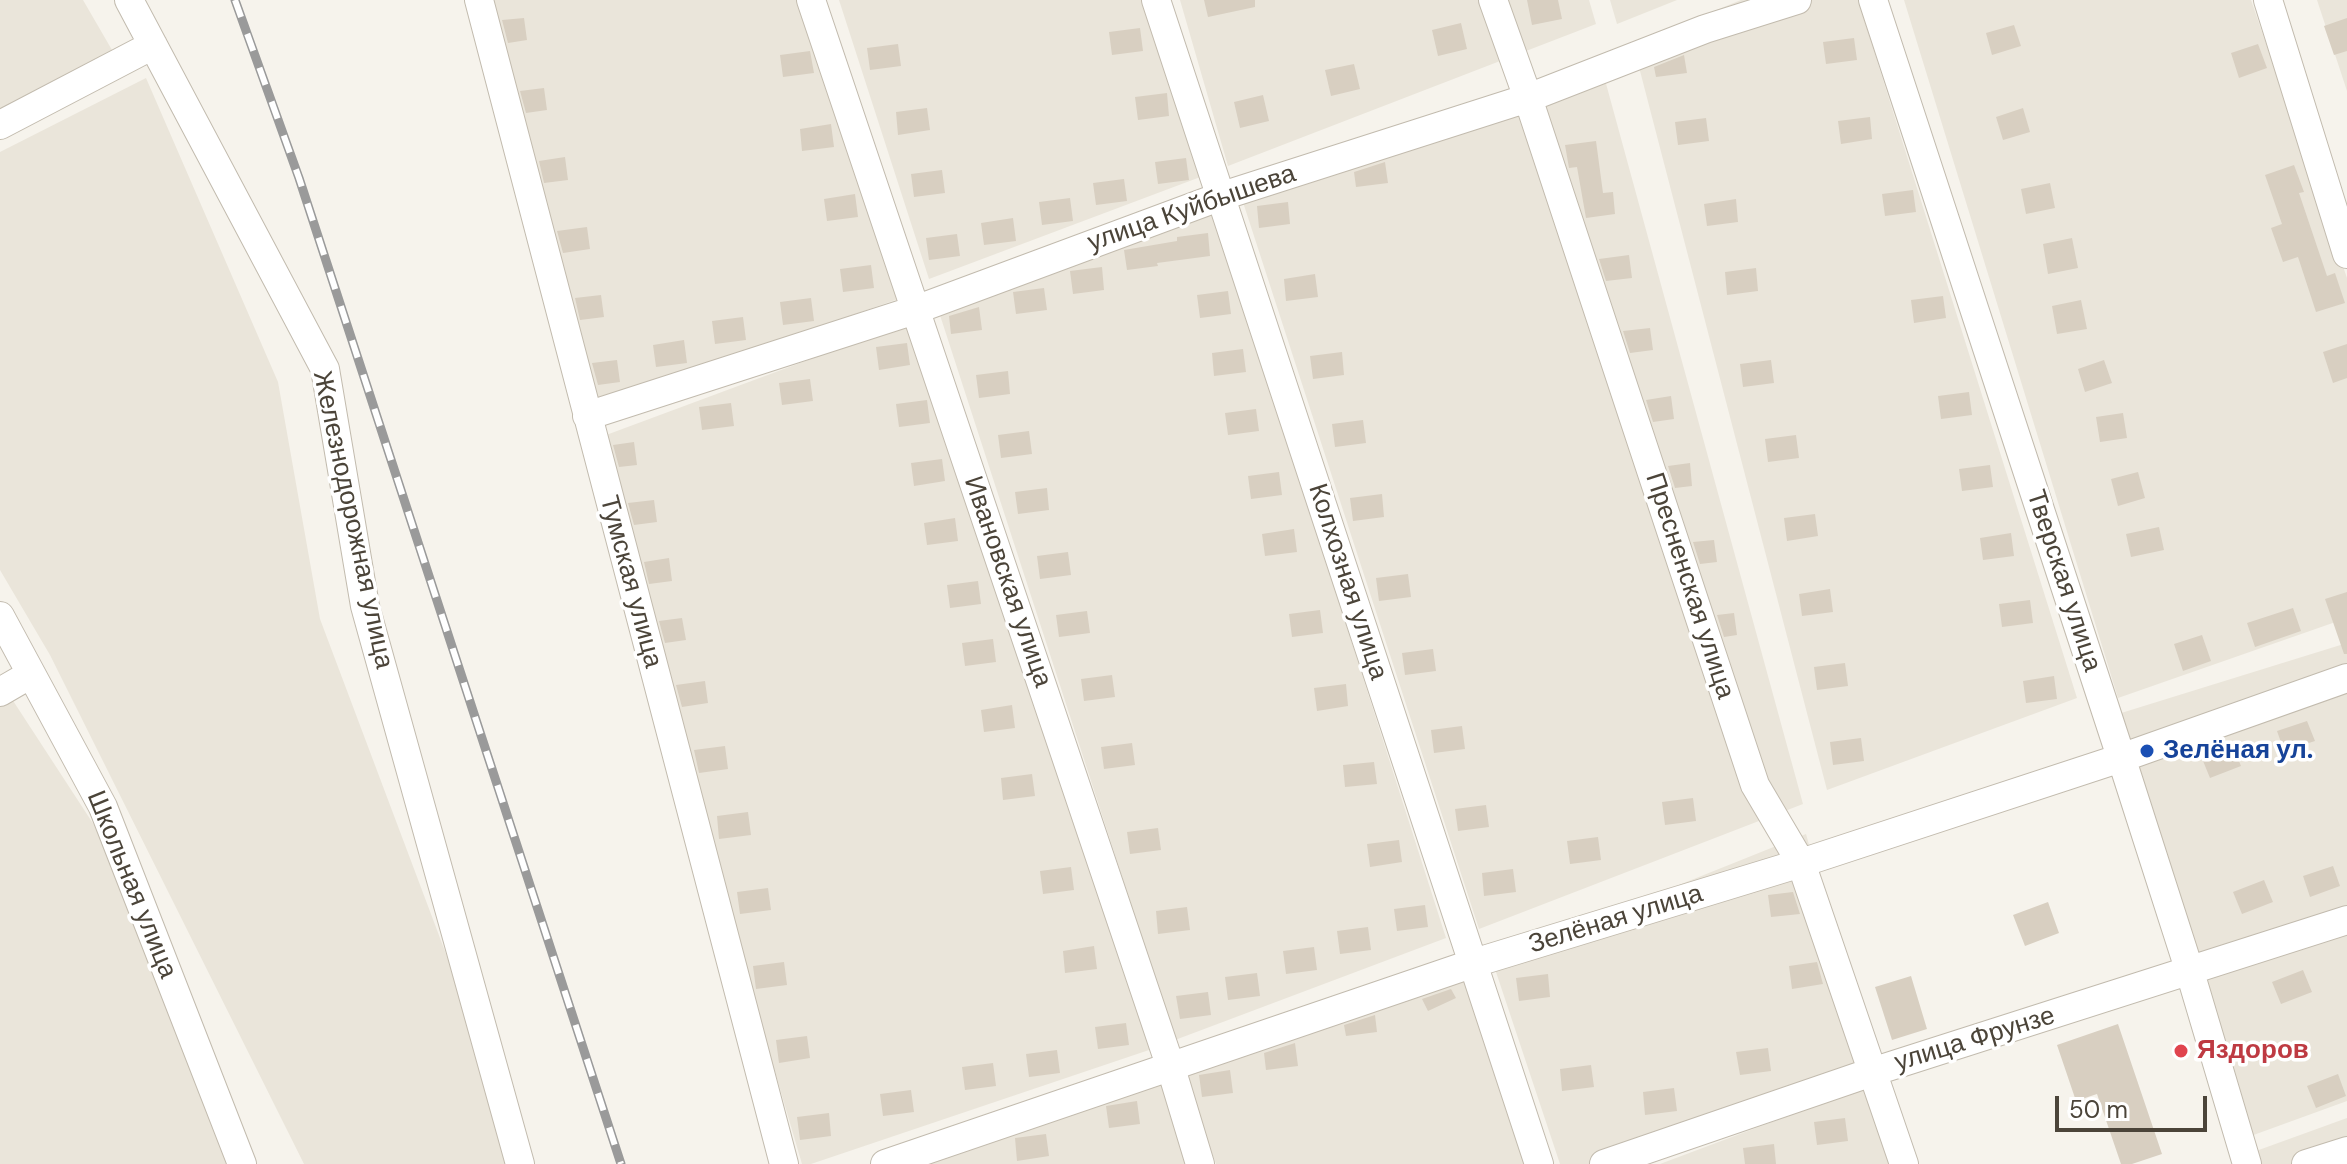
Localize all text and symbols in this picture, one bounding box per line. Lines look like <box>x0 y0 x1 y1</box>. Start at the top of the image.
street label: улица Куйбышева <box>1084 159 1300 259</box>
street label: Железнодорожная улица <box>305 368 399 672</box>
street label: Пресненская улица <box>1638 469 1740 703</box>
street label: Ивановская улица <box>956 472 1058 692</box>
street label: Колхозная улица <box>1301 480 1393 684</box>
street label: Тверская улица <box>2019 486 2107 676</box>
street label: Тумская улица <box>592 493 668 671</box>
place label: Зелёная ул. <box>2163 735 2313 767</box>
marker: Зелёная ул. <box>2138 742 2156 760</box>
street label: Школьная улица <box>79 787 183 983</box>
street label: Зелёная улица <box>1525 879 1707 961</box>
street label: улица Фрунзе <box>1891 1001 2059 1079</box>
place label: Яздоров <box>2197 1035 2309 1067</box>
marker: Яздоров <box>2172 1042 2190 1060</box>
scale bar <box>2059 1080 2211 1130</box>
text: 50 m <box>2069 1094 2128 1125</box>

